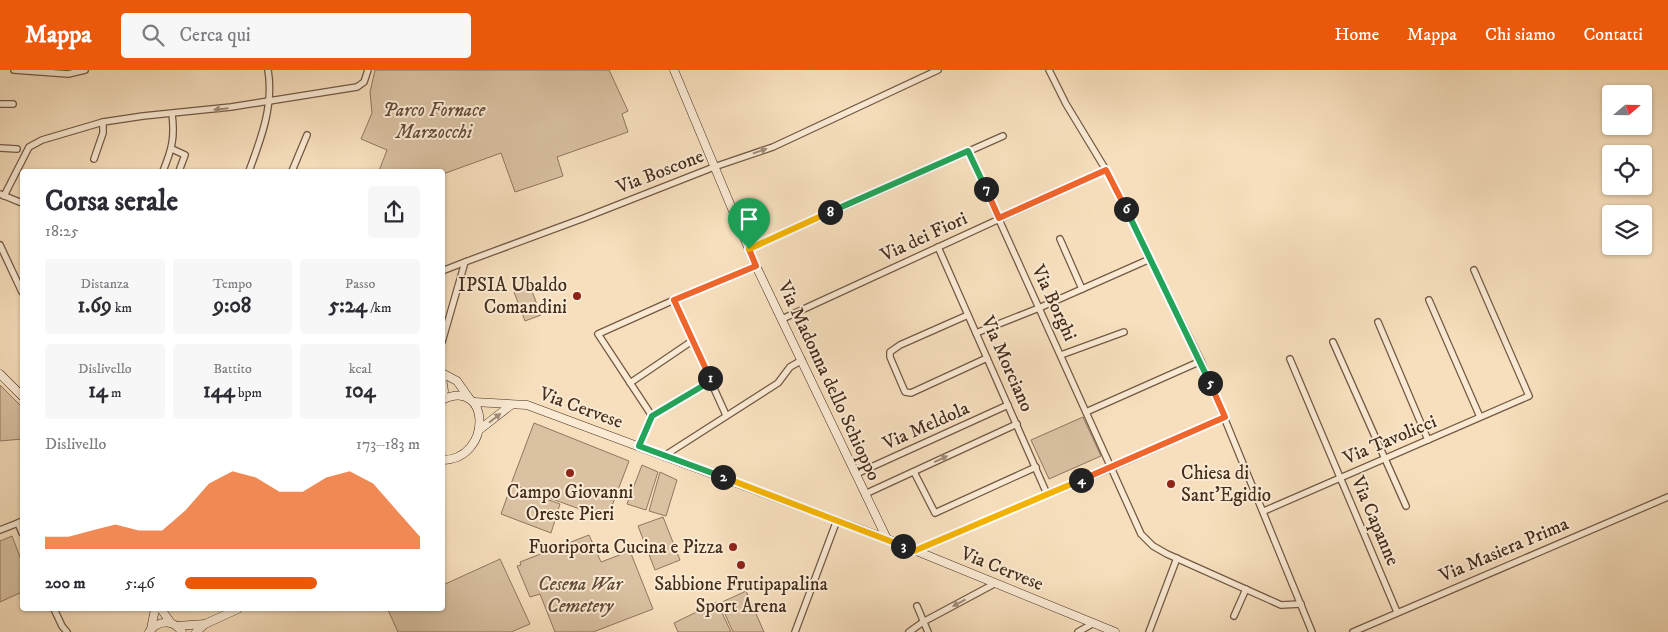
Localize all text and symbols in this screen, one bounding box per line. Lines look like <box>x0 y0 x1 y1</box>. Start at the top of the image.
search box <box>121 13 471 58</box>
text: Mappa <box>25 20 91 50</box>
icon: search <box>139 21 167 49</box>
text: Cerca qui <box>179 24 251 47</box>
text: Home <box>1335 24 1379 46</box>
text: Mappa <box>1407 24 1457 46</box>
text: Chi siamo <box>1485 24 1555 46</box>
text: Contatti <box>1583 24 1643 46</box>
north arrow <box>1602 85 1652 135</box>
map controls <box>1602 85 1652 255</box>
park label: Parco Fornace Marzocchi <box>383 99 486 144</box>
one-way arrow <box>213 105 229 113</box>
street label: Via Boscone <box>612 145 707 200</box>
button: locate <box>1602 145 1652 195</box>
one-way arrow <box>753 147 768 155</box>
pin: 7 <box>974 176 998 202</box>
text: 7 <box>983 180 990 198</box>
text: Corsa serale <box>45 184 178 219</box>
button: share <box>368 186 420 238</box>
pin: 6 <box>1114 196 1138 222</box>
pin <box>728 198 770 249</box>
pin: 8 <box>818 200 842 224</box>
text: 6 <box>1123 200 1130 218</box>
text: 8 <box>827 203 834 221</box>
icon: arrive <box>735 205 763 233</box>
button: layers <box>1602 205 1652 255</box>
street label: Via dei Fiori <box>876 207 971 267</box>
text: 18:25 <box>45 221 79 241</box>
street label: Via Borghi <box>1026 260 1082 345</box>
place label: IPSIA Ubaldo Comandini <box>458 274 567 319</box>
text: Distanza <box>81 275 129 293</box>
text: Tempo <box>213 275 252 293</box>
text: Passo <box>345 275 375 293</box>
street label: Via Madonna dello Schioppo <box>772 277 885 484</box>
marker: IPSIA Ubaldo Comandini <box>571 290 583 302</box>
text: 1.69 <box>78 293 112 319</box>
text: 9:08 <box>214 293 251 319</box>
text: 5:24 <box>329 293 367 319</box>
text: km <box>112 299 132 317</box>
text: /km <box>367 299 391 317</box>
street label: Via Morciano <box>975 312 1038 415</box>
text: Dislivello <box>78 360 132 378</box>
text: Battito <box>213 360 252 378</box>
text: kcal <box>349 360 372 378</box>
pin: 1 <box>698 366 722 390</box>
text: 1 <box>708 369 713 387</box>
pin: 5 <box>1198 370 1222 396</box>
text: 5 <box>1207 374 1214 392</box>
text: 14 <box>88 378 108 404</box>
text: 144 <box>203 378 235 404</box>
text: 104 <box>345 378 376 404</box>
street label: Via Cervese <box>535 382 626 434</box>
text: m <box>108 384 122 402</box>
text: bpm <box>235 384 262 402</box>
street label: Via Meldola <box>878 397 973 456</box>
street label: Via Tavolicci <box>1339 410 1440 470</box>
one-way arrow <box>488 412 501 423</box>
text: Dislivello <box>45 434 106 454</box>
text: 173–183 m <box>356 434 420 454</box>
one-way arrow <box>934 455 948 463</box>
place label: Chiesa di Sant'Egidio <box>1181 462 1271 507</box>
pin: 2 <box>710 464 736 490</box>
marker: Campo Giovanni Oreste Pieri <box>564 467 576 479</box>
text: 2 <box>720 468 727 486</box>
pin: 4 <box>1068 468 1094 492</box>
text: 4 <box>1077 471 1086 489</box>
street label: Via Capanne <box>1345 472 1404 569</box>
marker: Chiesa di Sant'Egidio <box>1165 478 1177 490</box>
place label: Campo Giovanni Oreste Pieri <box>507 481 633 526</box>
street label: Via Masiera Prima <box>1435 512 1572 588</box>
pin: 3 <box>890 534 916 558</box>
place label: Fuoriporta Cucina e Pizza <box>528 536 723 559</box>
text: 3 <box>901 537 906 555</box>
marker: Fuoriporta Cucina e Pizza <box>727 541 739 553</box>
street label: Via Cervese <box>956 542 1047 596</box>
marker: Sabbione Frutipapalina Sport Arena <box>735 559 747 571</box>
text: 200 m <box>45 573 86 593</box>
text: 5:46 <box>125 573 155 593</box>
park label: Cesena War Cemetery <box>538 573 624 618</box>
place label: Sabbione Frutipapalina Sport Arena <box>654 573 828 618</box>
one-way arrow <box>951 599 966 607</box>

